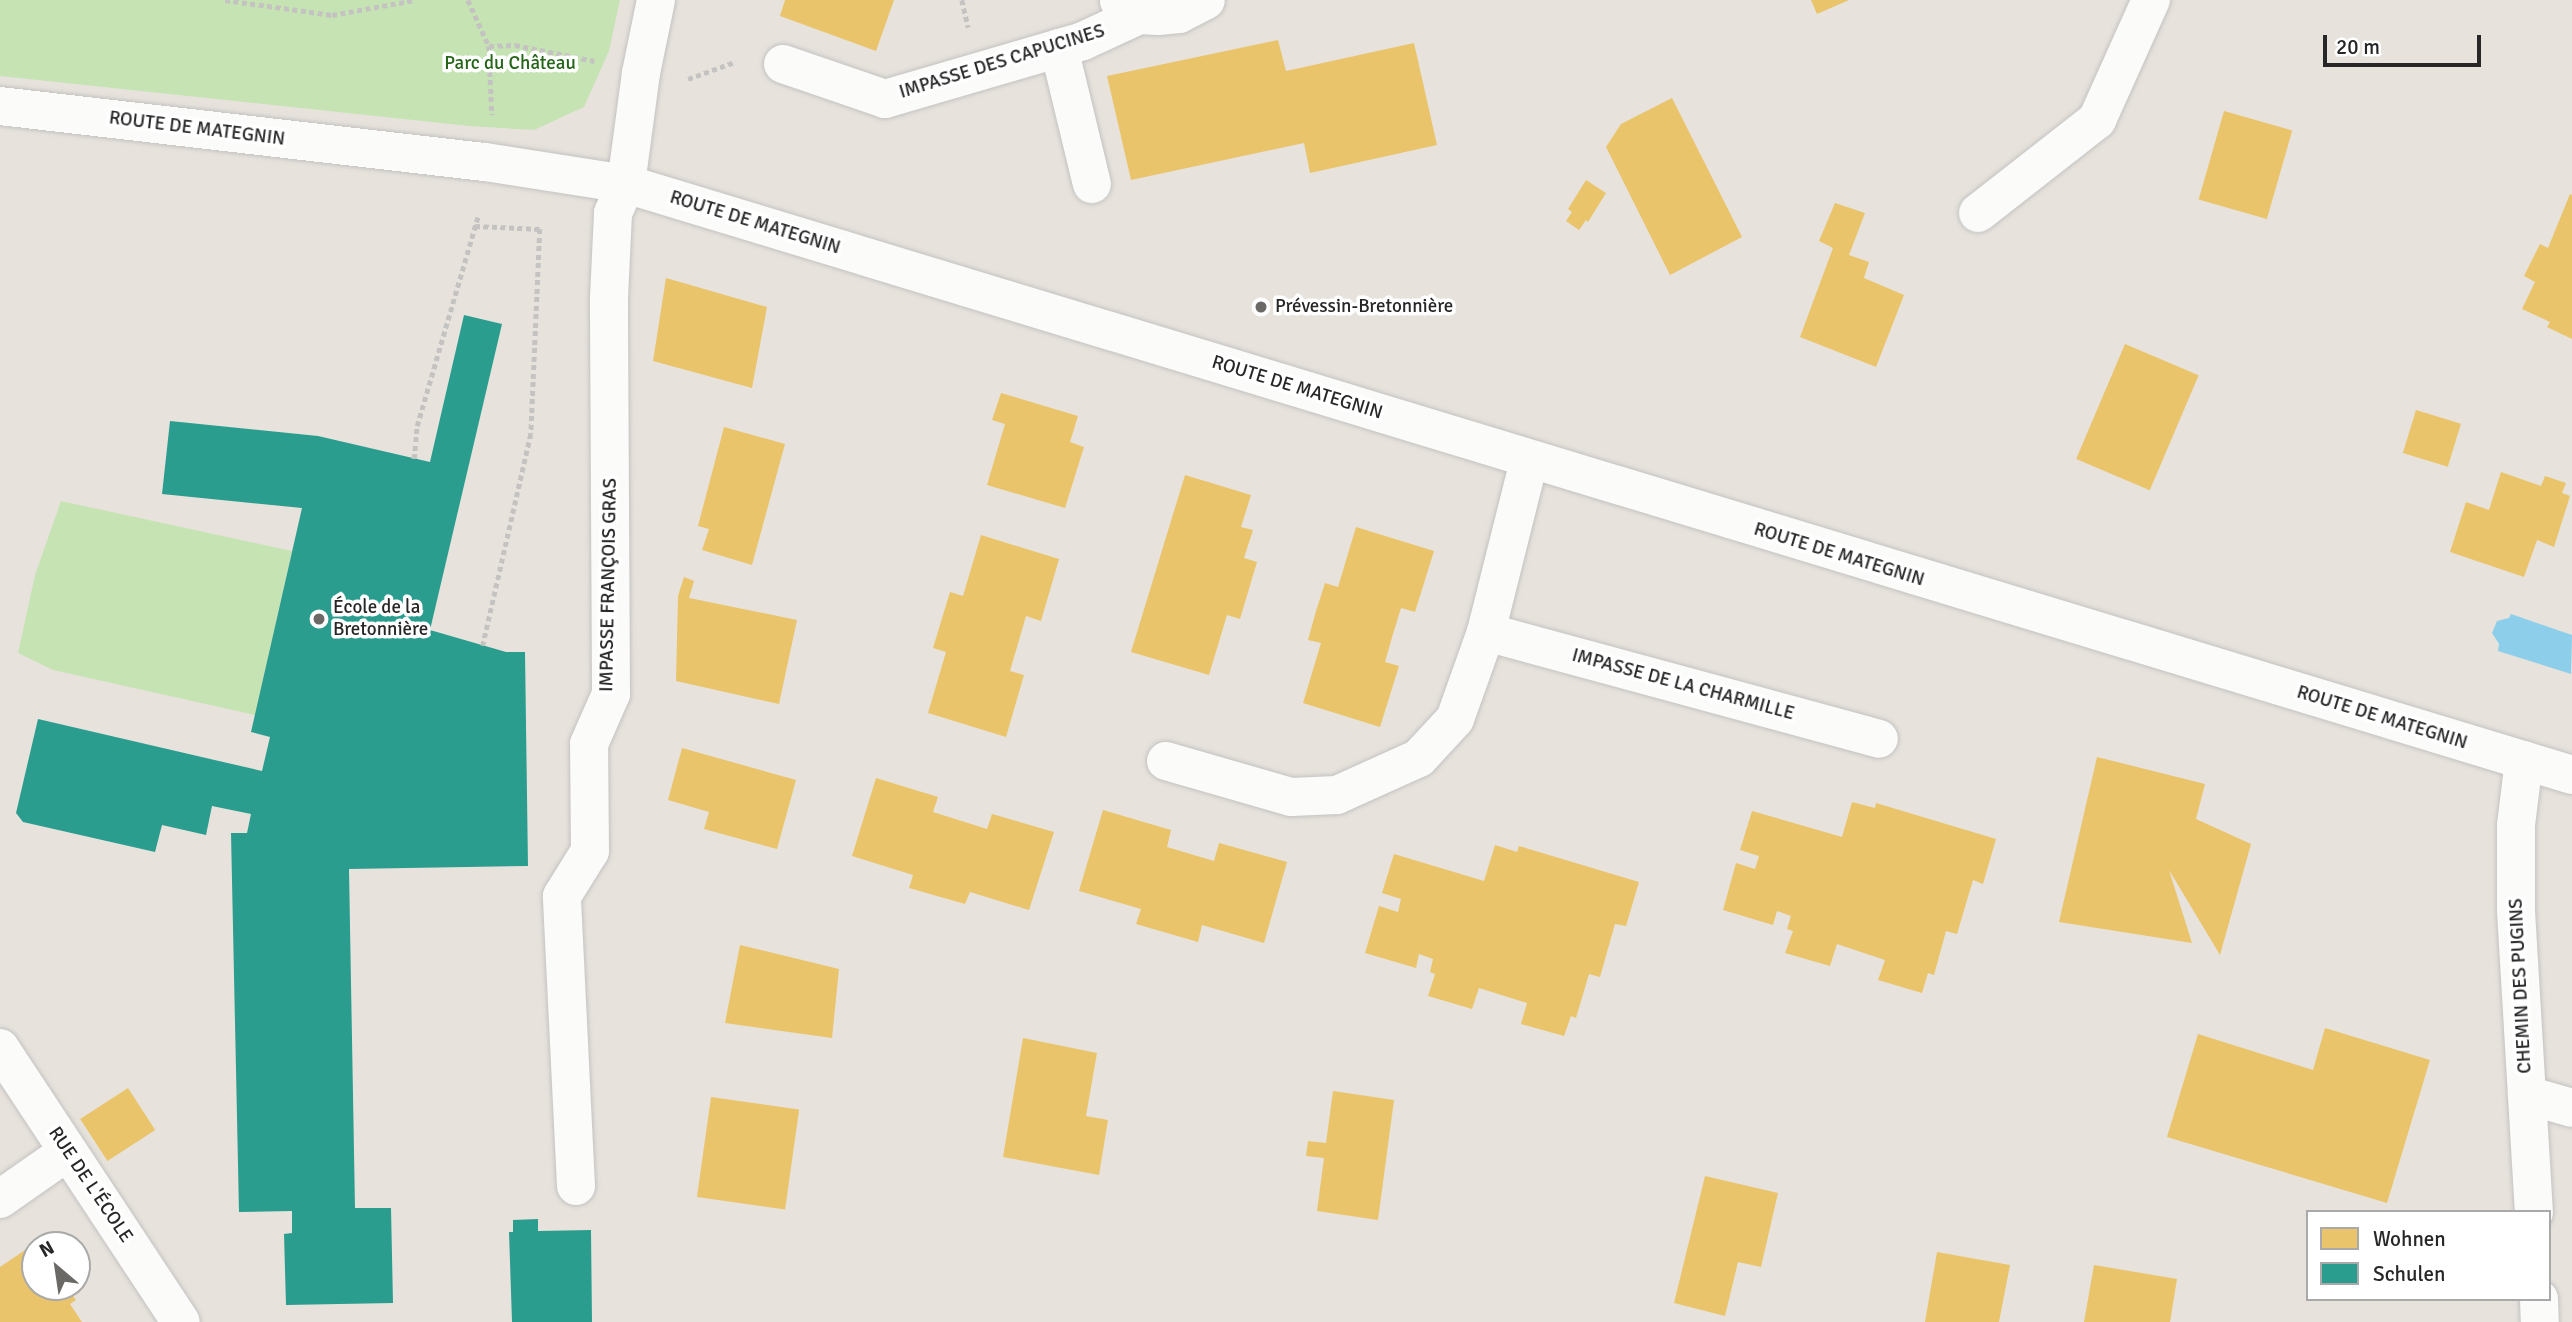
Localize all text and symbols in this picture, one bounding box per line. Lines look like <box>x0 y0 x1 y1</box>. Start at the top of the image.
street label: IMPASSE DES CAPUCINES <box>896 20 1108 104</box>
scale bar <box>2327 21 2484 65</box>
text: 20 m <box>2336 34 2380 60</box>
park label: Parc du Château <box>444 53 576 75</box>
street label: ROUTE DE MATEGNIN <box>108 107 286 151</box>
street label: ROUTE DE MATEGNIN <box>667 186 843 260</box>
place label: Prévessin-Bretonnière <box>1275 296 1453 318</box>
marker: Prévessin-Bretonnière <box>1253 299 1269 315</box>
street label: ROUTE DE MATEGNIN <box>1209 351 1385 425</box>
street label: IMPASSE FRANÇOIS GRAS <box>596 478 622 692</box>
street label: ROUTE DE MATEGNIN <box>1751 518 1927 592</box>
place label: École de la Bretonnière <box>333 597 428 641</box>
marker: École de la Bretonnière <box>311 611 327 627</box>
street label: IMPASSE DE LA CHARMILLE <box>1569 644 1797 726</box>
street label: ROUTE DE MATEGNIN <box>2294 681 2470 755</box>
street label: CHEMIN DES PUGINS <box>2505 898 2537 1074</box>
street label: RUE DE L'ÉCOLE <box>43 1123 137 1247</box>
legend <box>2306 1210 2551 1301</box>
text: Wohnen <box>2373 1226 2446 1252</box>
north arrow <box>21 1231 91 1301</box>
text: N <box>35 1236 58 1263</box>
text: Schulen <box>2373 1261 2445 1287</box>

